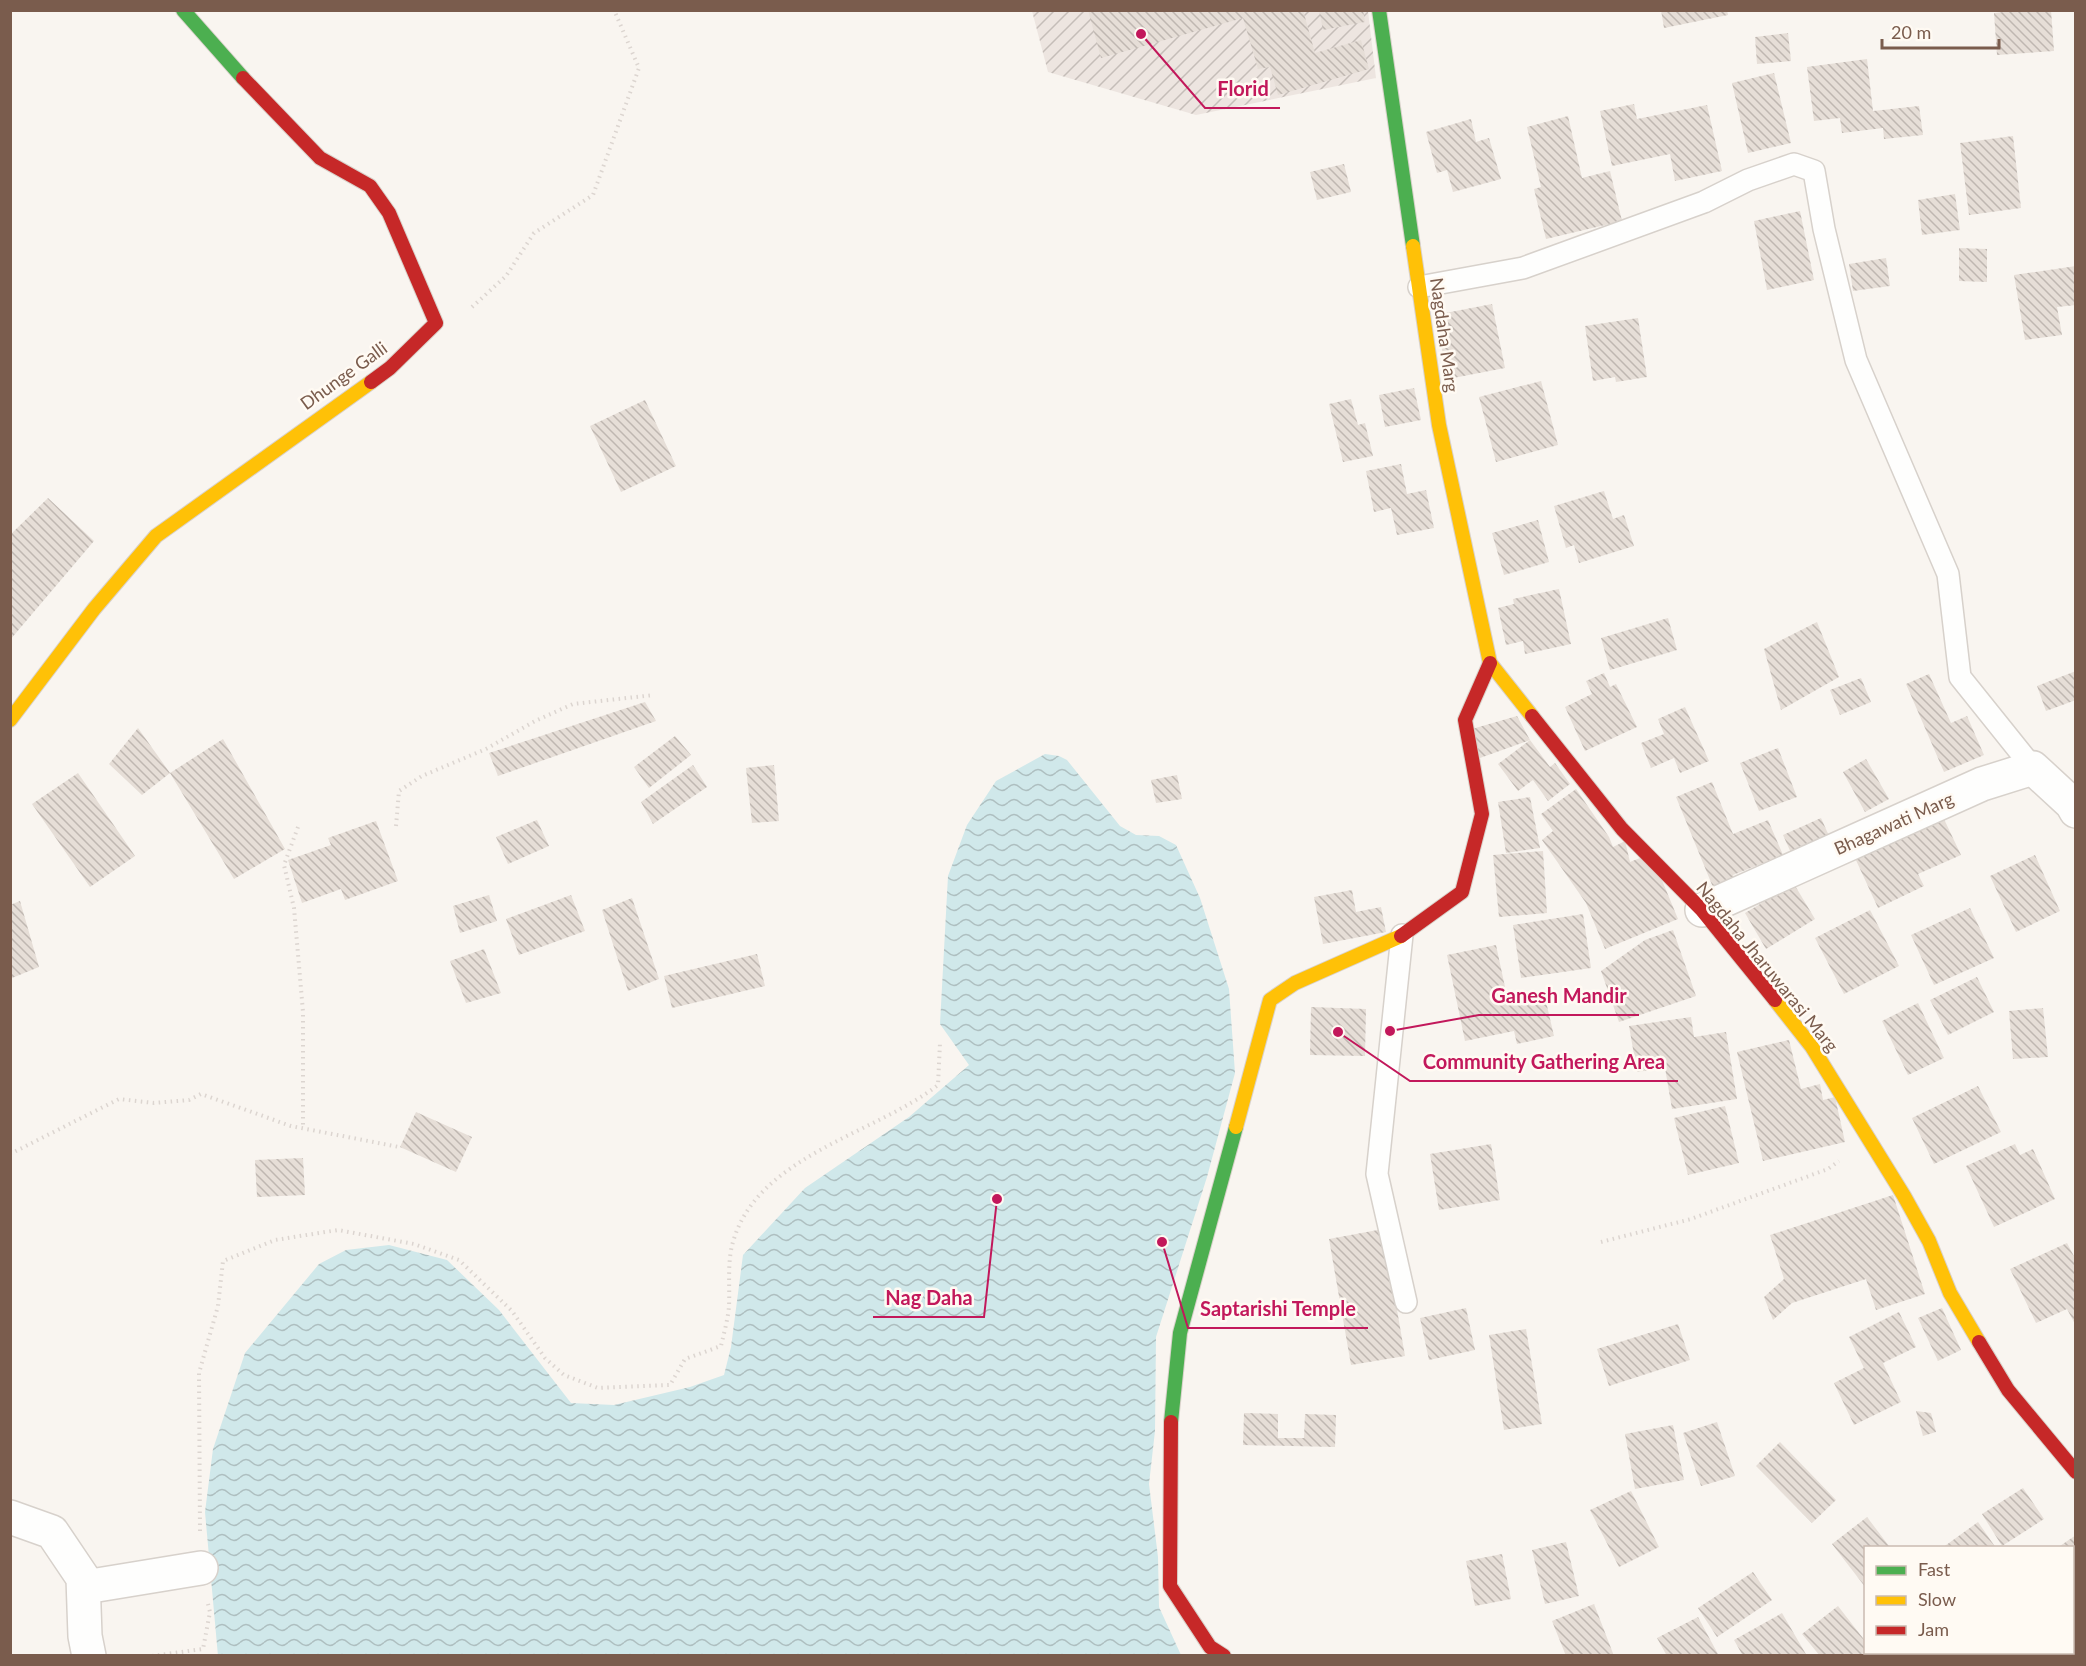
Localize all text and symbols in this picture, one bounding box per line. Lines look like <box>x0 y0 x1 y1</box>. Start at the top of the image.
scale bar <box>1882 12 1999 50</box>
text: 20 m <box>1891 21 1931 43</box>
callout: Florid <box>1205 70 1280 108</box>
text: Florid <box>1217 76 1269 100</box>
street label: Nagdaha Marg <box>1426 276 1464 394</box>
street label: Dhunge Galli <box>296 336 391 414</box>
street label: Bhagawati Marg <box>1830 787 1957 859</box>
street label: Nagdaha Jharuwarasi Marg <box>1692 877 1843 1056</box>
callout: Ganesh Mandir <box>1479 977 1639 1015</box>
text: Ganesh Mandir <box>1491 983 1627 1007</box>
callout: Community Gathering Area <box>1410 1043 1678 1081</box>
text: Community Gathering Area <box>1423 1049 1665 1073</box>
callout: Nag Daha <box>873 1279 984 1317</box>
text: Nag Daha <box>885 1285 973 1309</box>
callout: Saptarishi Temple <box>1188 1290 1368 1328</box>
text: Saptarishi Temple <box>1200 1296 1356 1320</box>
legend <box>1864 1546 2074 1654</box>
text: Fast <box>1918 1558 1951 1580</box>
text: Slow <box>1918 1588 1956 1610</box>
text: Jam <box>1918 1618 1949 1640</box>

